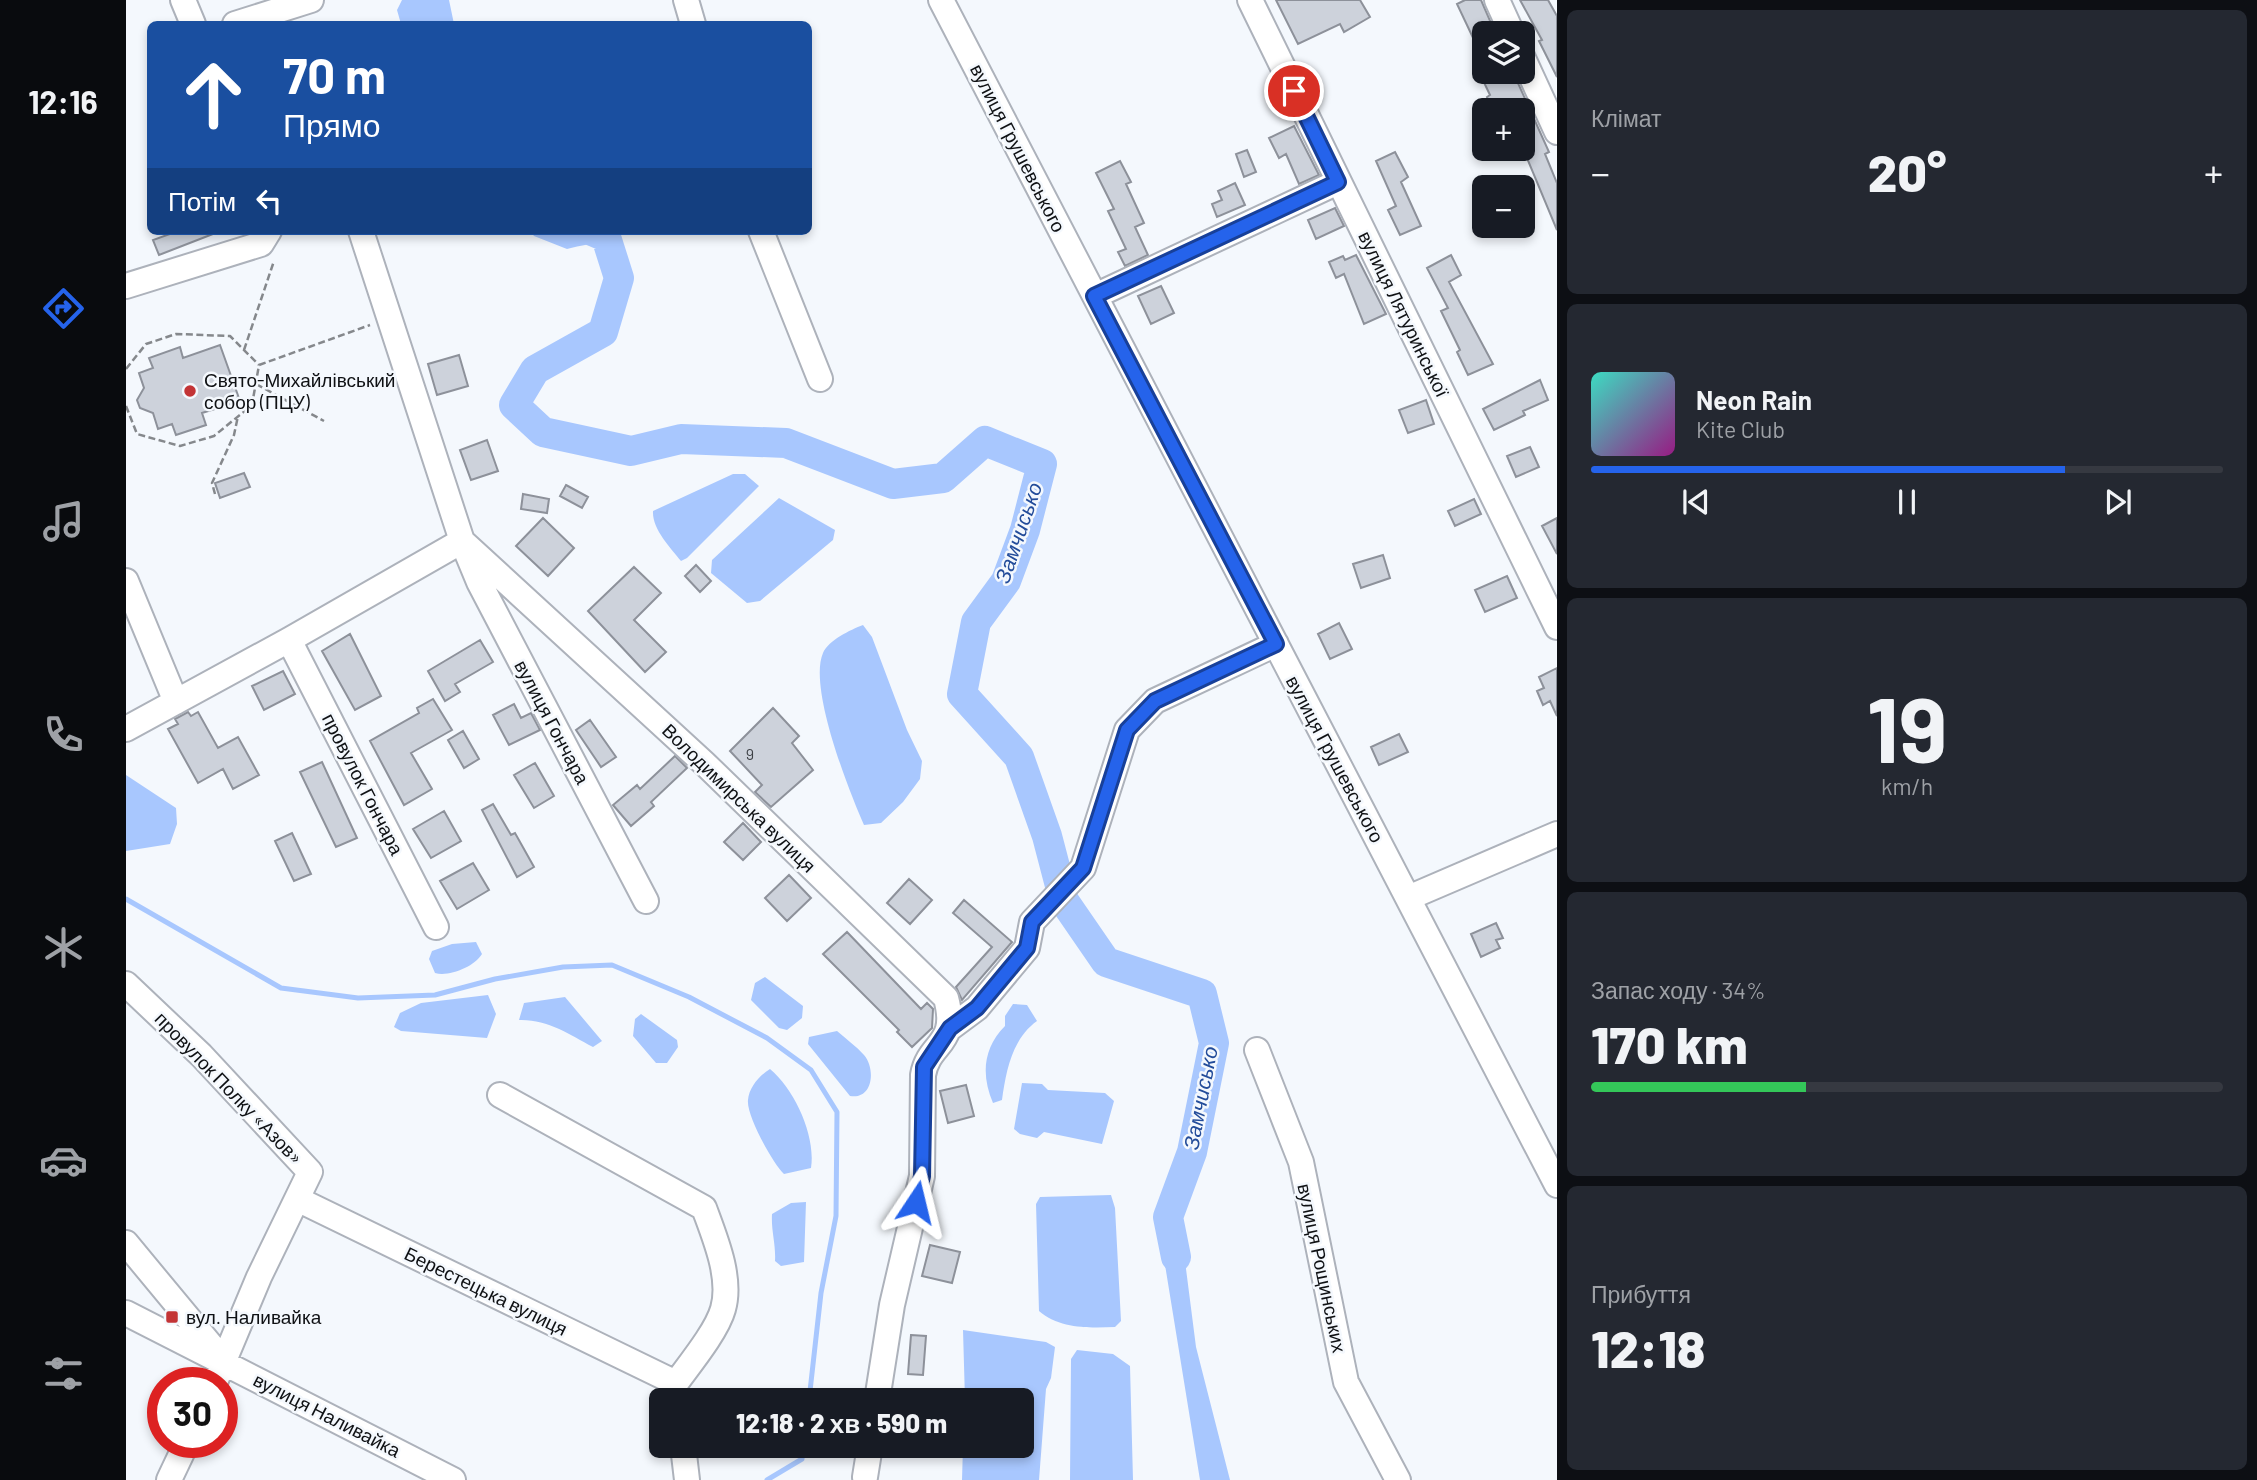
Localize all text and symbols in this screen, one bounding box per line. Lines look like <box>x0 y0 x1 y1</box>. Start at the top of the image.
map controls <box>1472 21 1535 238</box>
button: layers <box>1472 21 1535 84</box>
text: 70 m <box>283 45 386 104</box>
icon: ahead <box>168 49 259 140</box>
street label: вулиця Грушевського <box>966 60 1071 236</box>
pin <box>1264 61 1324 121</box>
icon: arrive <box>1275 72 1313 110</box>
text: 12:16 <box>28 82 98 120</box>
button: + <box>1472 98 1535 161</box>
text: Клімат <box>1591 104 1662 132</box>
text: Прямо <box>283 105 381 143</box>
text: 20° <box>1868 140 1946 202</box>
text: − <box>1591 149 1610 195</box>
text: + <box>2204 149 2223 195</box>
button: − <box>1472 175 1535 238</box>
icon: left <box>250 182 288 220</box>
text: Потім <box>168 185 236 216</box>
street label: вулиця Лятуринської <box>1354 227 1455 401</box>
icon: directions <box>39 284 88 333</box>
place label: Свято-Михайлівський собор (ПЦУ) <box>204 368 395 413</box>
marker: Свято-Михайлівський собор (ПЦУ) <box>182 383 198 399</box>
text: Neon Rain <box>1696 384 1812 415</box>
text: Kite Club <box>1696 415 1785 443</box>
water label: Замчисько <box>989 479 1047 586</box>
icon: previous <box>1677 483 1715 521</box>
icon: pause <box>1888 483 1926 521</box>
icon: next <box>2099 483 2137 521</box>
icon: music <box>39 497 88 546</box>
street label: вулиця Гончара <box>510 656 595 788</box>
street label: вулиця Грушевського <box>1282 671 1389 846</box>
text: 19 <box>1867 672 1947 781</box>
street label: провулок Гончара <box>318 709 409 859</box>
icon: phone <box>39 710 88 759</box>
street label: Володимирська вулиця <box>658 718 821 877</box>
house number: 9 <box>746 744 754 763</box>
text: km/h <box>1881 772 1933 800</box>
icon: climate <box>39 923 88 972</box>
text: Запас ходу · 34% <box>1591 976 1766 1004</box>
street label: провулок Полку «Азов» <box>150 1007 308 1169</box>
text: 170 km <box>1591 1012 1748 1074</box>
water label: Замчисько <box>1177 1044 1222 1151</box>
icon: car <box>39 1136 88 1185</box>
position arrow <box>879 1165 953 1239</box>
street label: вулиця Рощинських <box>1293 1181 1352 1355</box>
street label: Берестецька вулиця <box>401 1241 571 1340</box>
text: Прибуття <box>1591 1280 1691 1308</box>
place label: вул. Наливайка <box>186 1305 322 1328</box>
marker: вул. Наливайка <box>164 1309 180 1325</box>
text: 12:18 <box>1591 1316 1705 1378</box>
icon: filters <box>39 1349 88 1398</box>
speed limit sign: 30 <box>147 1367 238 1458</box>
street label: вулиця Наливайка <box>250 1368 405 1462</box>
text: 12:18 · 2 хв · 590 m <box>736 1407 947 1438</box>

